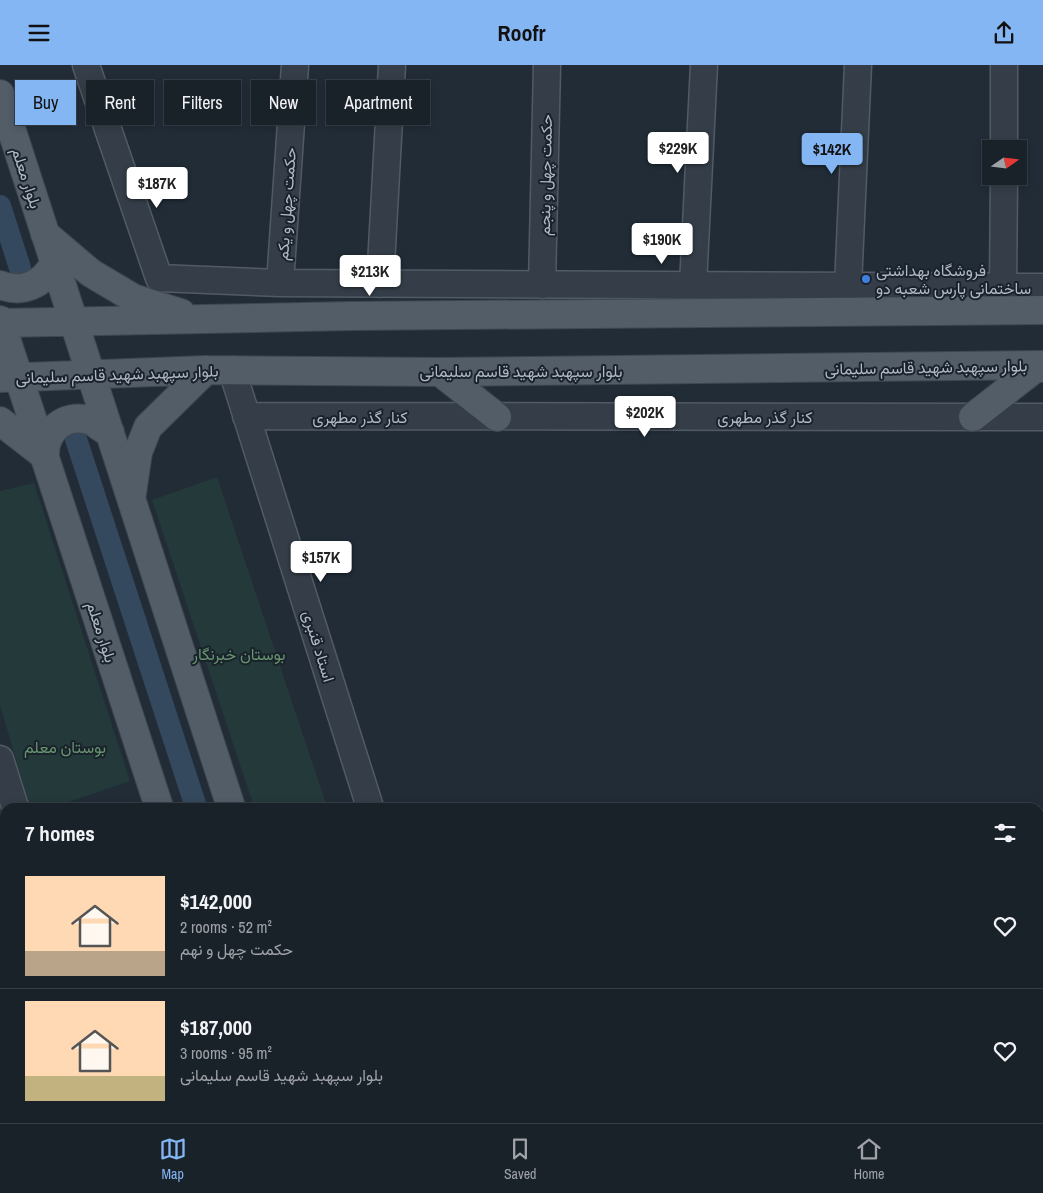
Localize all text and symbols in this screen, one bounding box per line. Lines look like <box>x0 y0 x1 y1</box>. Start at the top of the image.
text: Roofr <box>497 18 546 48</box>
icon: menu <box>25 19 53 47</box>
icon: share <box>990 19 1018 47</box>
chip: Buy <box>15 80 76 125</box>
chip: Rent <box>86 80 154 125</box>
chip: Filters <box>164 80 241 125</box>
chip: New <box>251 80 316 125</box>
chip: Apartment <box>326 80 430 125</box>
street label: حکمت چهل و پنجم <box>533 114 558 236</box>
pin: $229K <box>643 131 713 174</box>
pin: $142K <box>797 133 867 175</box>
text: $229K <box>659 137 697 159</box>
text: $142K <box>813 138 851 160</box>
north arrow <box>982 140 1028 185</box>
map controls <box>982 140 1027 185</box>
street label: بلوار معلم <box>7 145 47 211</box>
street label: حکمت چهل و یکم <box>271 146 302 262</box>
pin: $187K <box>122 167 192 209</box>
text: $187K <box>138 172 176 194</box>
pin: $190K <box>627 223 697 265</box>
text: $190K <box>643 228 681 250</box>
pin: $213K <box>335 255 405 297</box>
place label: فروشگاه بهداشتی ساختمانی پارس شعبه دو <box>876 259 1031 300</box>
text: $213K <box>351 260 389 282</box>
marker: فروشگاه بهداشتی ساختمانی پارس شعبه دو <box>860 273 872 285</box>
street label: بلوار سپهبد شهید قاسم سلیمانی <box>824 354 1028 381</box>
street label: بلوار سپهبد شهید قاسم سلیمانی <box>15 359 219 390</box>
street label: بلوار سپهبد شهید قاسم سلیمانی <box>420 360 622 383</box>
pin: $202K <box>610 395 680 438</box>
text: $202K <box>626 401 664 423</box>
street label: کنار گذر مطهری <box>312 406 408 428</box>
street label: کنار گذر مطهری <box>717 406 813 428</box>
pin: $157K <box>286 541 356 583</box>
text: $157K <box>302 546 340 568</box>
street label: بلوار معلم <box>82 599 122 665</box>
street label: استاد قنبری <box>298 608 340 684</box>
park label: بوستان خبرنگار <box>192 643 286 665</box>
park label: بوستان معلم <box>24 736 106 758</box>
text: 7 homes <box>25 819 95 848</box>
icon: filters <box>991 819 1019 847</box>
text: $142,000 <box>180 887 252 916</box>
icon: home <box>65 896 125 956</box>
icon: heart <box>991 912 1019 940</box>
text: 2 rooms · 52 m² <box>180 916 272 938</box>
text: حکمت چهل و نهم <box>180 938 293 960</box>
text: $187,000 <box>180 1013 252 1042</box>
icon: home <box>65 1021 125 1081</box>
icon: heart <box>991 1037 1019 1065</box>
text: 3 rooms · 95 m² <box>180 1042 272 1064</box>
text: بلوار سپهبد شهید قاسم سلیمانی <box>180 1064 383 1086</box>
tab: Map <box>159 1135 187 1183</box>
tab: Saved <box>504 1135 536 1183</box>
tab: Home <box>854 1135 884 1183</box>

